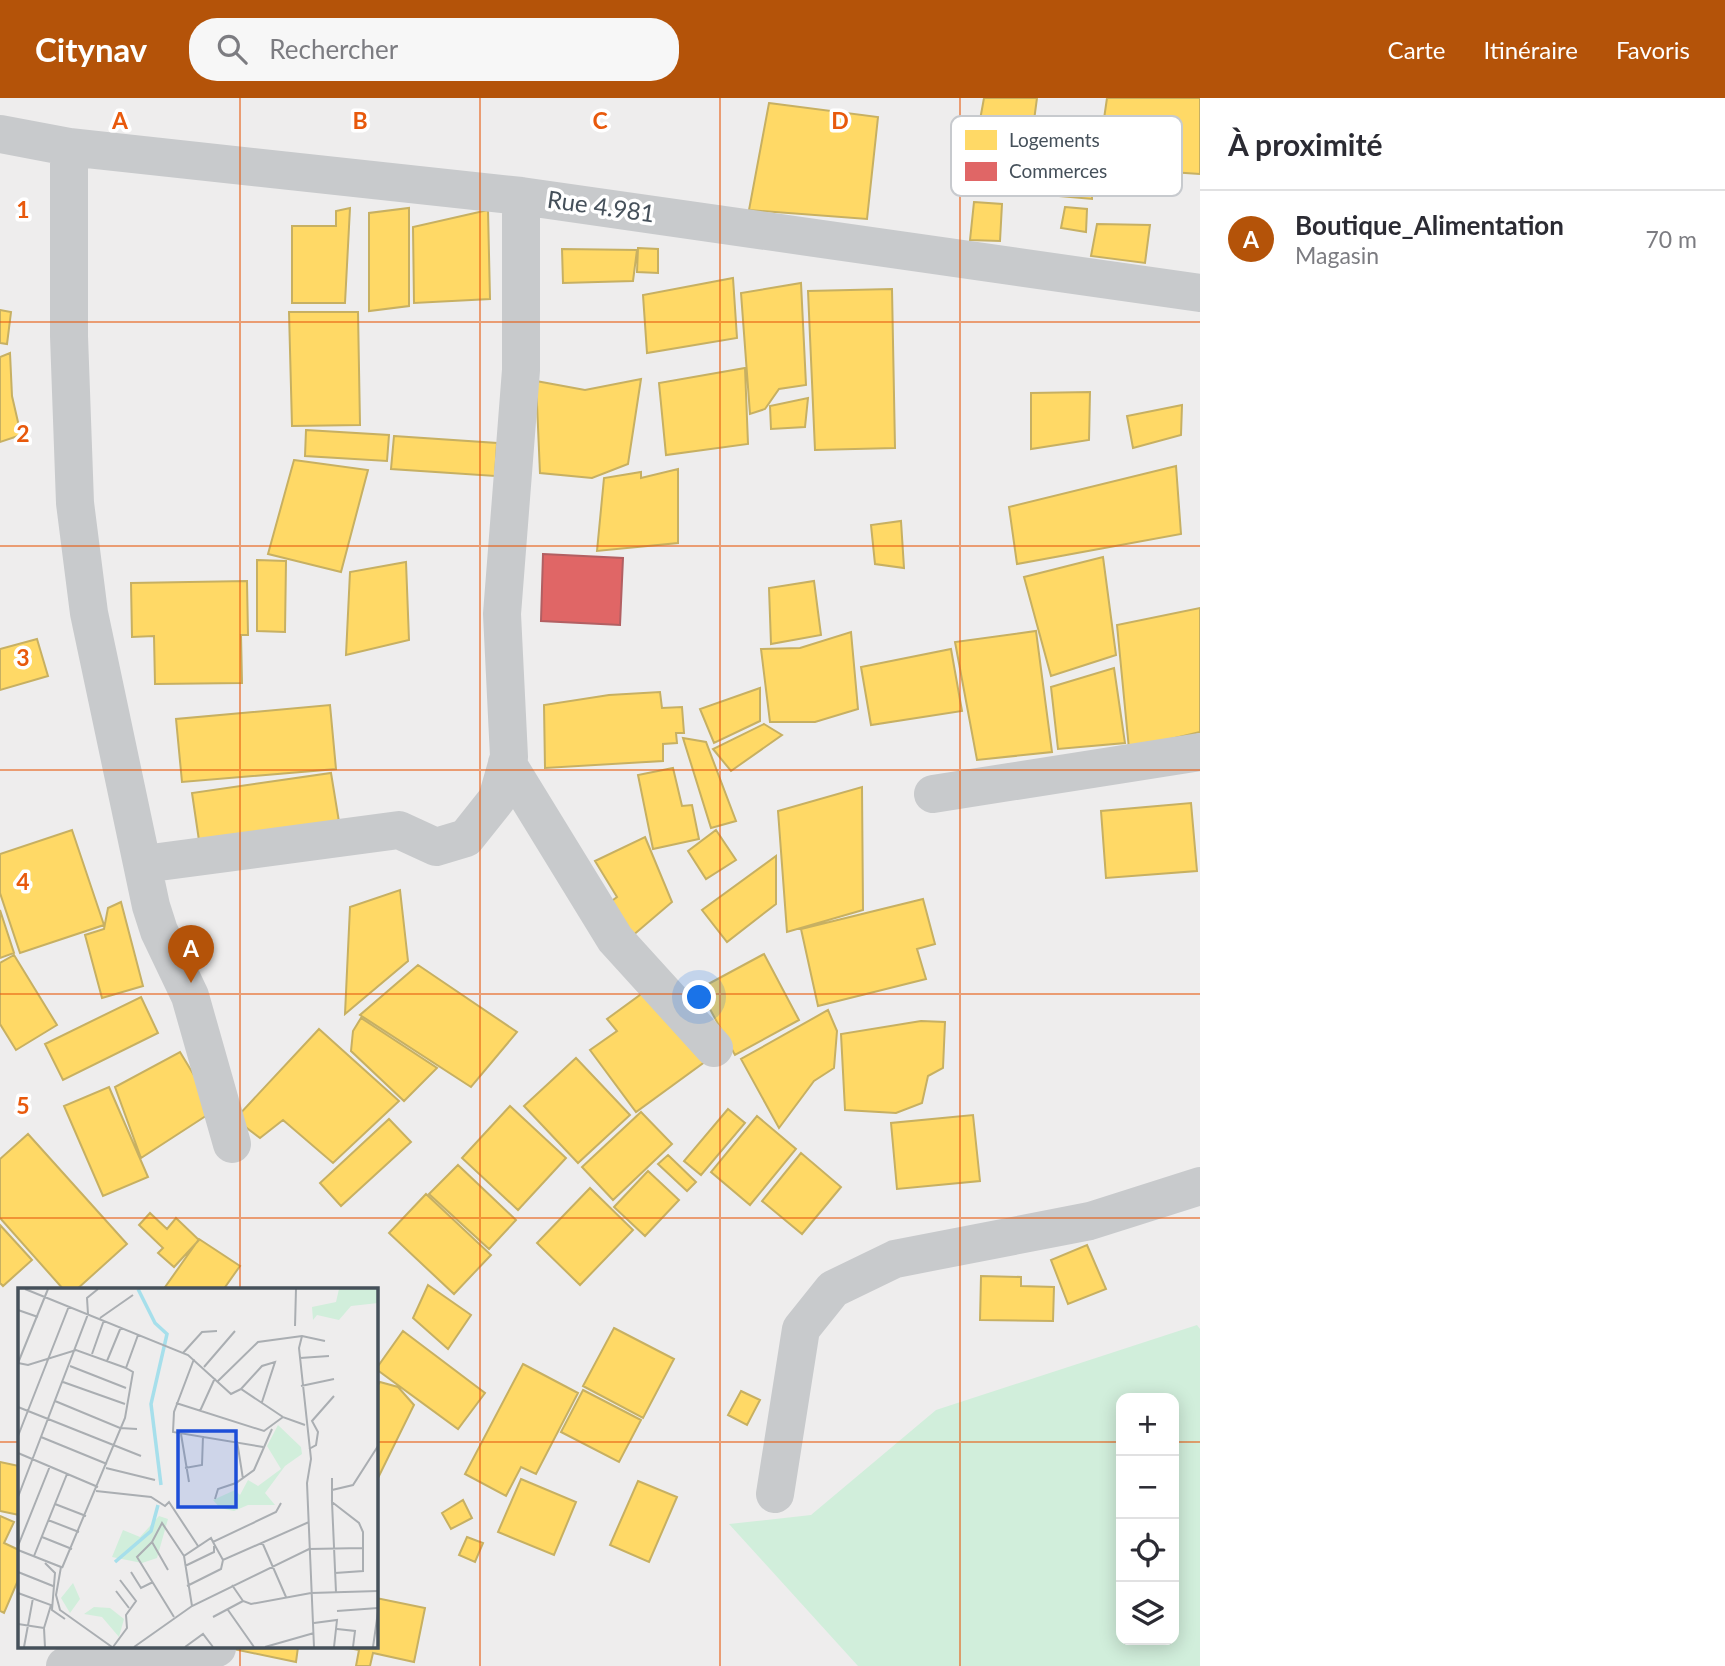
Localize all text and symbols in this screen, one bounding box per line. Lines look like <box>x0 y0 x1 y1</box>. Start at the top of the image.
search box <box>189 18 679 81</box>
text: Citynav <box>35 29 147 69</box>
icon: search <box>213 30 251 68</box>
text: Rechercher <box>269 33 398 65</box>
text: Carte <box>1388 35 1446 64</box>
text: Itinéraire <box>1484 35 1578 64</box>
text: Favoris <box>1616 35 1690 64</box>
text: A <box>111 106 129 134</box>
text: B <box>352 106 368 134</box>
text: C <box>592 106 608 134</box>
text: D <box>831 106 849 134</box>
legend <box>951 116 1182 196</box>
text: À proximité <box>1228 126 1383 162</box>
text: Logements <box>1009 128 1100 151</box>
text: Commerces <box>1009 159 1107 182</box>
street label: Rue 4.981 <box>546 184 657 227</box>
text: 1 <box>16 195 30 223</box>
text: Boutique_Alimentation <box>1295 209 1564 241</box>
text: A <box>1243 225 1259 253</box>
text: 70 m <box>1646 225 1697 253</box>
text: Magasin <box>1295 241 1379 269</box>
text: 2 <box>16 419 30 447</box>
text: 3 <box>16 643 30 671</box>
text: 4 <box>16 867 30 895</box>
pin: A <box>168 925 214 983</box>
your location <box>682 980 716 1014</box>
text: 5 <box>16 1091 30 1119</box>
inset map <box>18 1288 378 1648</box>
map controls <box>1116 1393 1179 1645</box>
button: + <box>1116 1393 1179 1456</box>
button: − <box>1116 1456 1179 1519</box>
button: locate <box>1116 1519 1179 1582</box>
button: layers <box>1116 1582 1179 1645</box>

